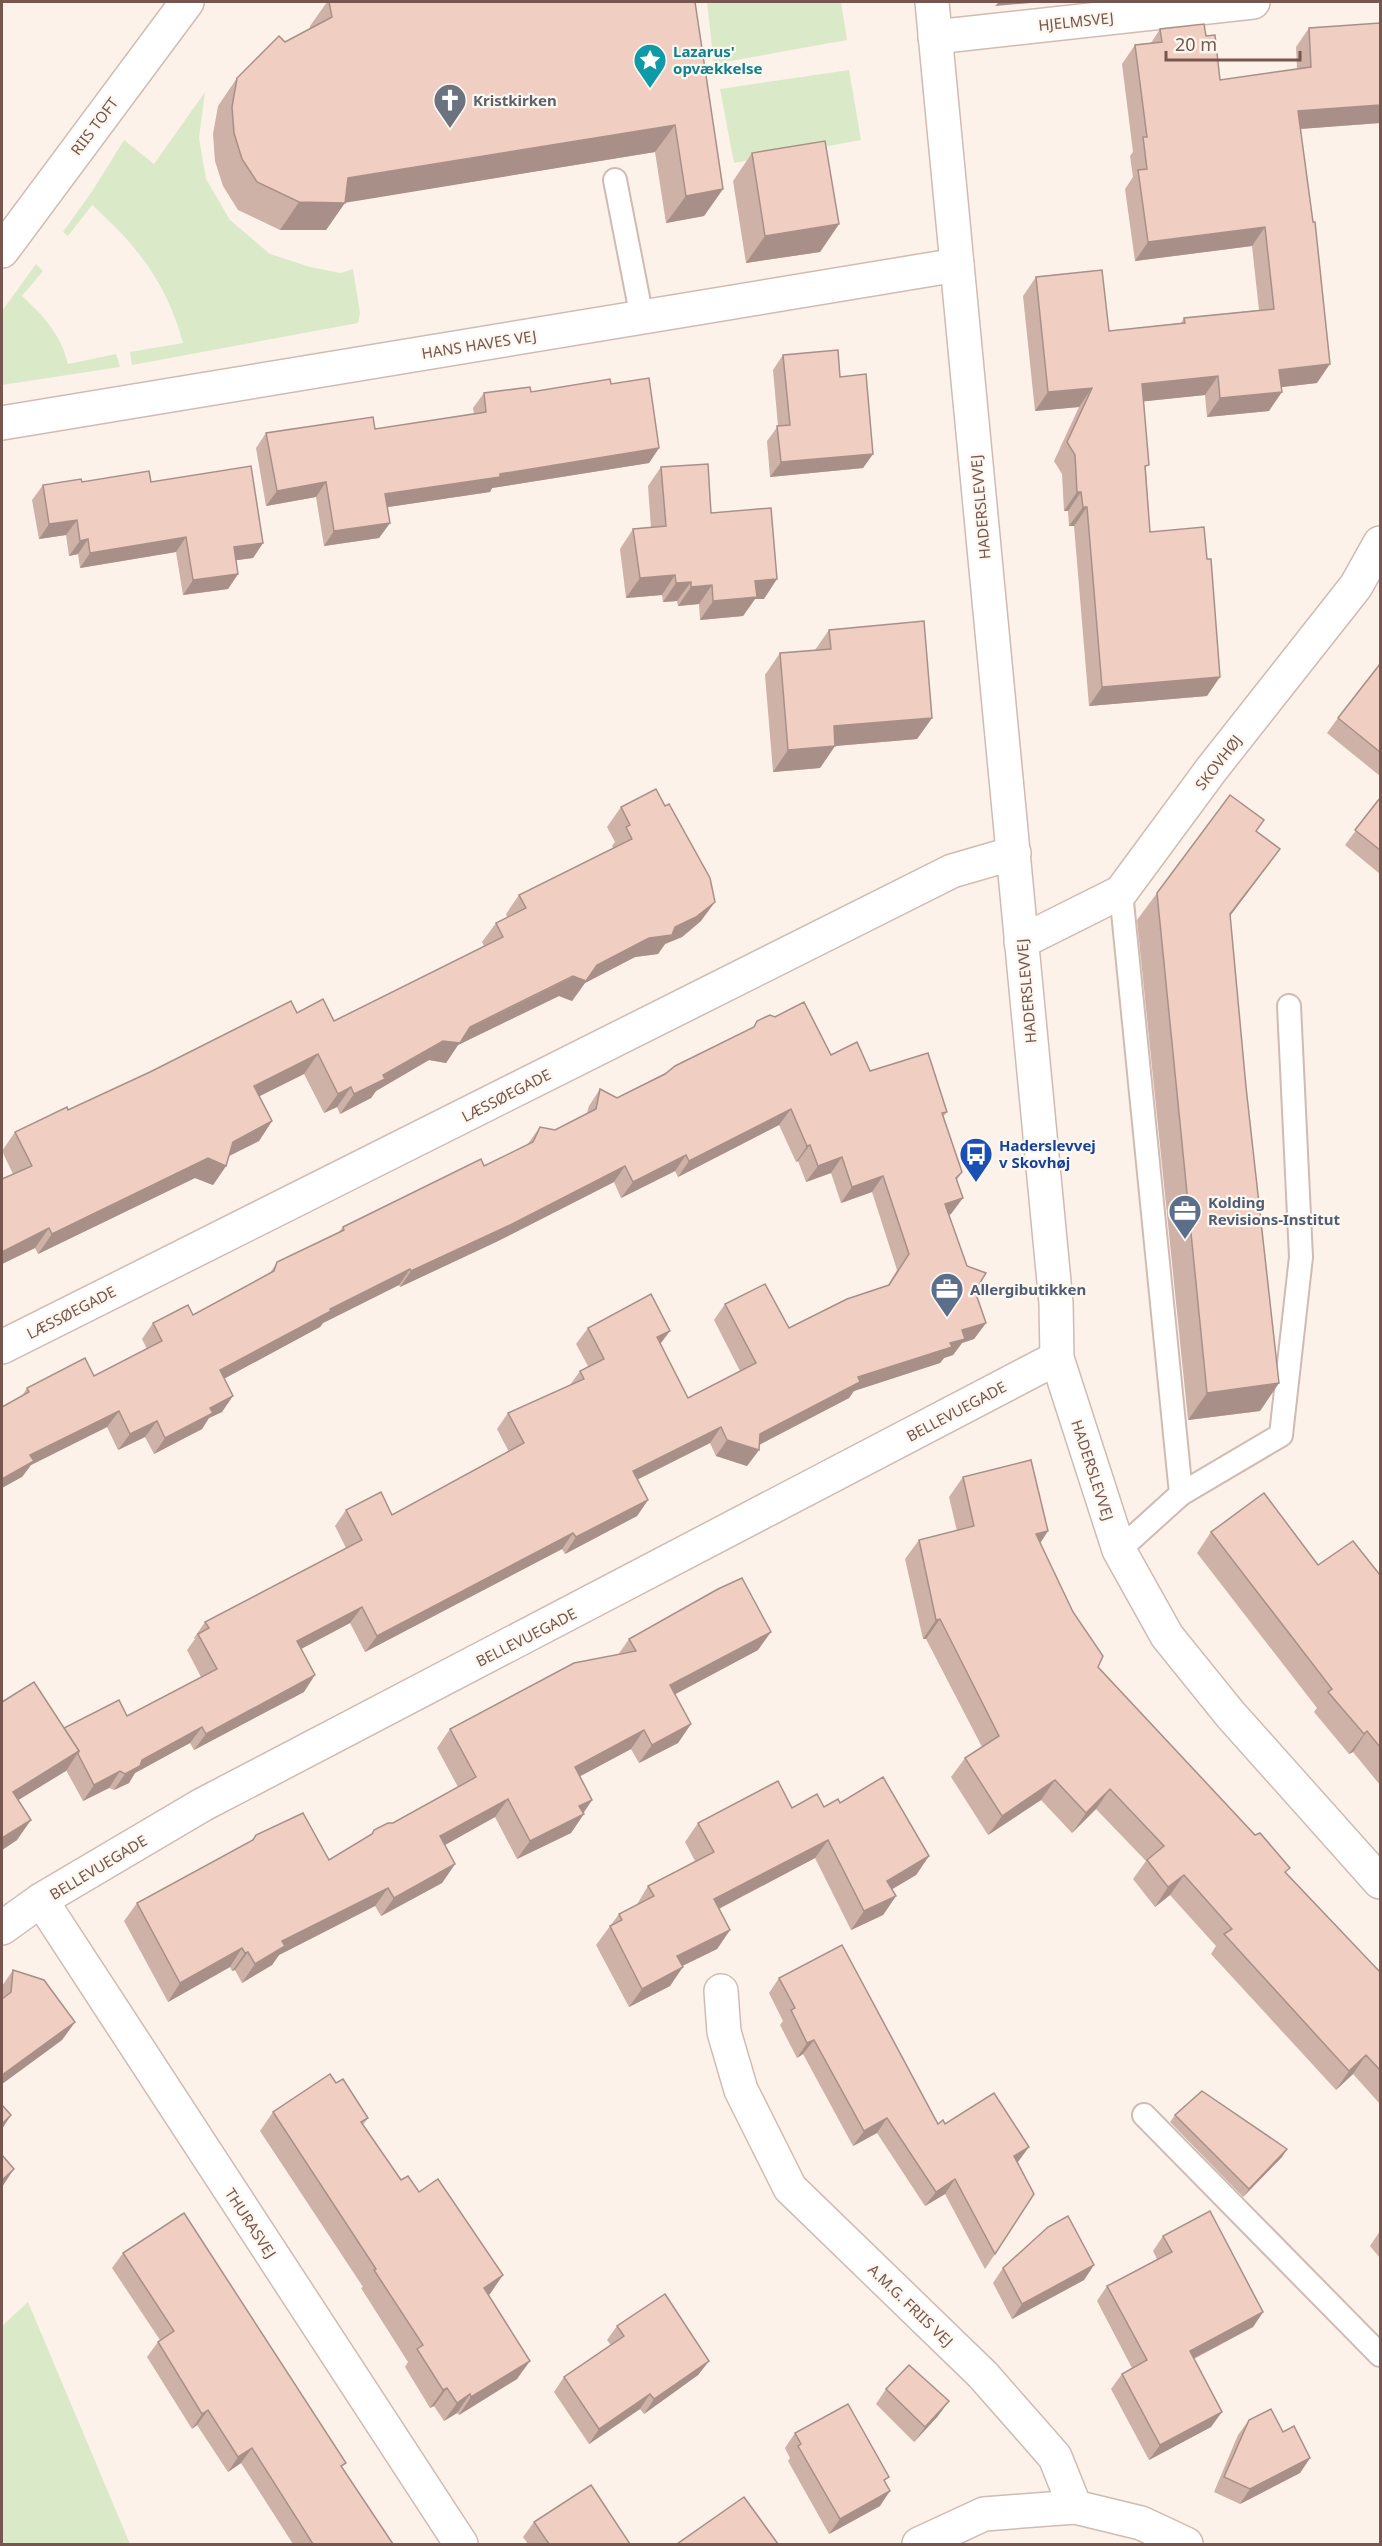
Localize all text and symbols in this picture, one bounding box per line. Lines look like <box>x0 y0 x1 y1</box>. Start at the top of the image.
street label: HJELMSVEJ <box>1037 7 1115 35</box>
scale bar <box>1166 24 1300 62</box>
text: 20 m <box>1175 32 1217 56</box>
place label: Lazarus' opvækkelse <box>673 41 762 78</box>
place icon: Lazarus' opvækkelse <box>632 42 668 89</box>
church icon: Kristkirken <box>432 82 468 129</box>
place label: Kristkirken <box>473 90 557 110</box>
street label: RIIS TOFT <box>66 92 123 159</box>
street label: HANS HAVES VEJ <box>420 325 538 363</box>
street label: HADERSLEVVEJ <box>965 454 995 560</box>
street label: SKOVHØJ <box>1190 730 1246 794</box>
street label: HADERSLEVVEJ <box>1011 938 1041 1044</box>
street label: LÆSSØEGADE <box>458 1064 554 1126</box>
place label: Haderslevvej v Skovhøj <box>999 1135 1096 1172</box>
bus stop icon: Haderslevvej v Skovhøj <box>958 1136 994 1183</box>
place label: Kolding Revisions-Institut <box>1208 1192 1340 1229</box>
office icon: Kolding Revisions-Institut <box>1167 1193 1203 1240</box>
office icon: Allergibutikken <box>929 1271 965 1318</box>
place label: Allergibutikken <box>970 1279 1086 1299</box>
street label: LÆSSØEGADE <box>23 1281 119 1343</box>
street label: BELLEVUEGADE <box>903 1376 1009 1446</box>
street label: HADERSLEVVEJ <box>1067 1417 1119 1523</box>
street label: BELLEVUEGADE <box>472 1603 580 1671</box>
street label: BELLEVUEGADE <box>46 1830 150 1904</box>
street label: THURASVEJ <box>221 2184 281 2262</box>
street label: A.M.G. FRIIS VEJ <box>864 2259 958 2351</box>

